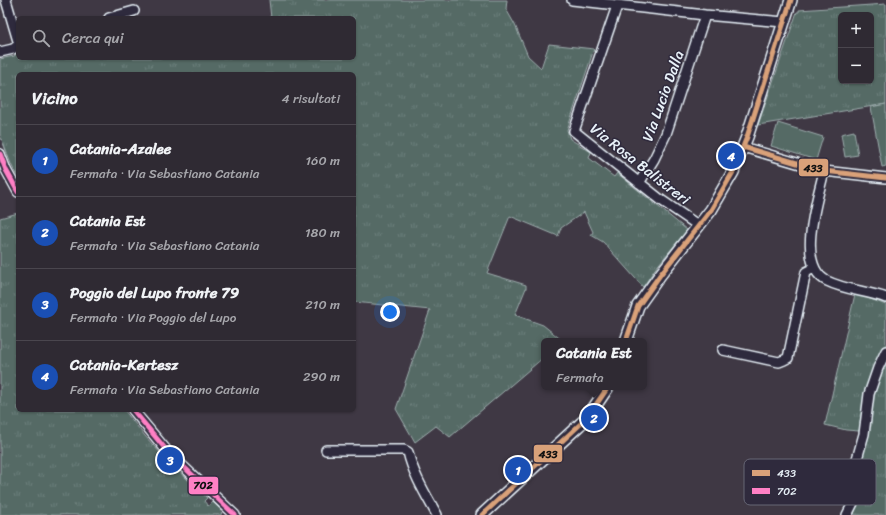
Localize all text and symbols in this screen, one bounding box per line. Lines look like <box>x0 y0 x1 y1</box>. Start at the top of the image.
map controls <box>838 12 874 84</box>
button: + <box>838 12 874 48</box>
search box <box>16 16 356 60</box>
text: Cerca qui <box>62 25 124 51</box>
icon: search <box>30 27 52 49</box>
street label: Via Lucio Dalla <box>635 46 692 145</box>
button: − <box>838 48 874 84</box>
text: Vicino <box>32 83 78 113</box>
text: 4 risultati <box>281 87 340 110</box>
street label: Via Rosa Balistreri <box>584 116 697 212</box>
text: Catania-Azalee <box>70 136 171 162</box>
pin: 4 <box>718 141 744 171</box>
text: 1 <box>42 149 48 172</box>
text: 160 m <box>305 149 340 172</box>
line badge: 433 <box>798 158 829 177</box>
text: 433 <box>803 159 823 178</box>
text: Fermata · Via Sebastiano Catania <box>70 162 259 185</box>
text: Catania Est <box>70 208 146 234</box>
text: 2 <box>41 221 49 244</box>
text: 180 m <box>305 221 340 244</box>
text: Fermata · Via Sebastiano Catania <box>70 234 259 257</box>
text: Poggio del Lupo fronte 79 <box>70 280 239 306</box>
text: 3 <box>41 293 49 316</box>
text: 210 m <box>305 293 340 316</box>
your location <box>380 302 400 322</box>
text: Fermata · Via Poggio del Lupo <box>70 306 236 329</box>
popup <box>541 338 647 390</box>
text: Catania Est <box>556 340 632 366</box>
text: Catania-Kertesz <box>70 352 178 378</box>
text: 4 <box>41 365 49 388</box>
text: 290 m <box>303 365 340 388</box>
text: Fermata <box>556 366 604 389</box>
text: Fermata · Via Sebastiano Catania <box>70 378 259 401</box>
pin: 2 <box>581 403 607 433</box>
line badge: 433 <box>533 444 563 463</box>
pin: 3 <box>157 445 183 475</box>
text: 433 <box>538 445 558 464</box>
pin: 1 <box>505 455 531 485</box>
legend <box>744 459 876 505</box>
text: 433 <box>777 464 796 483</box>
line badge: 702 <box>188 476 219 495</box>
text: 702 <box>193 476 213 495</box>
text: 702 <box>777 482 797 501</box>

